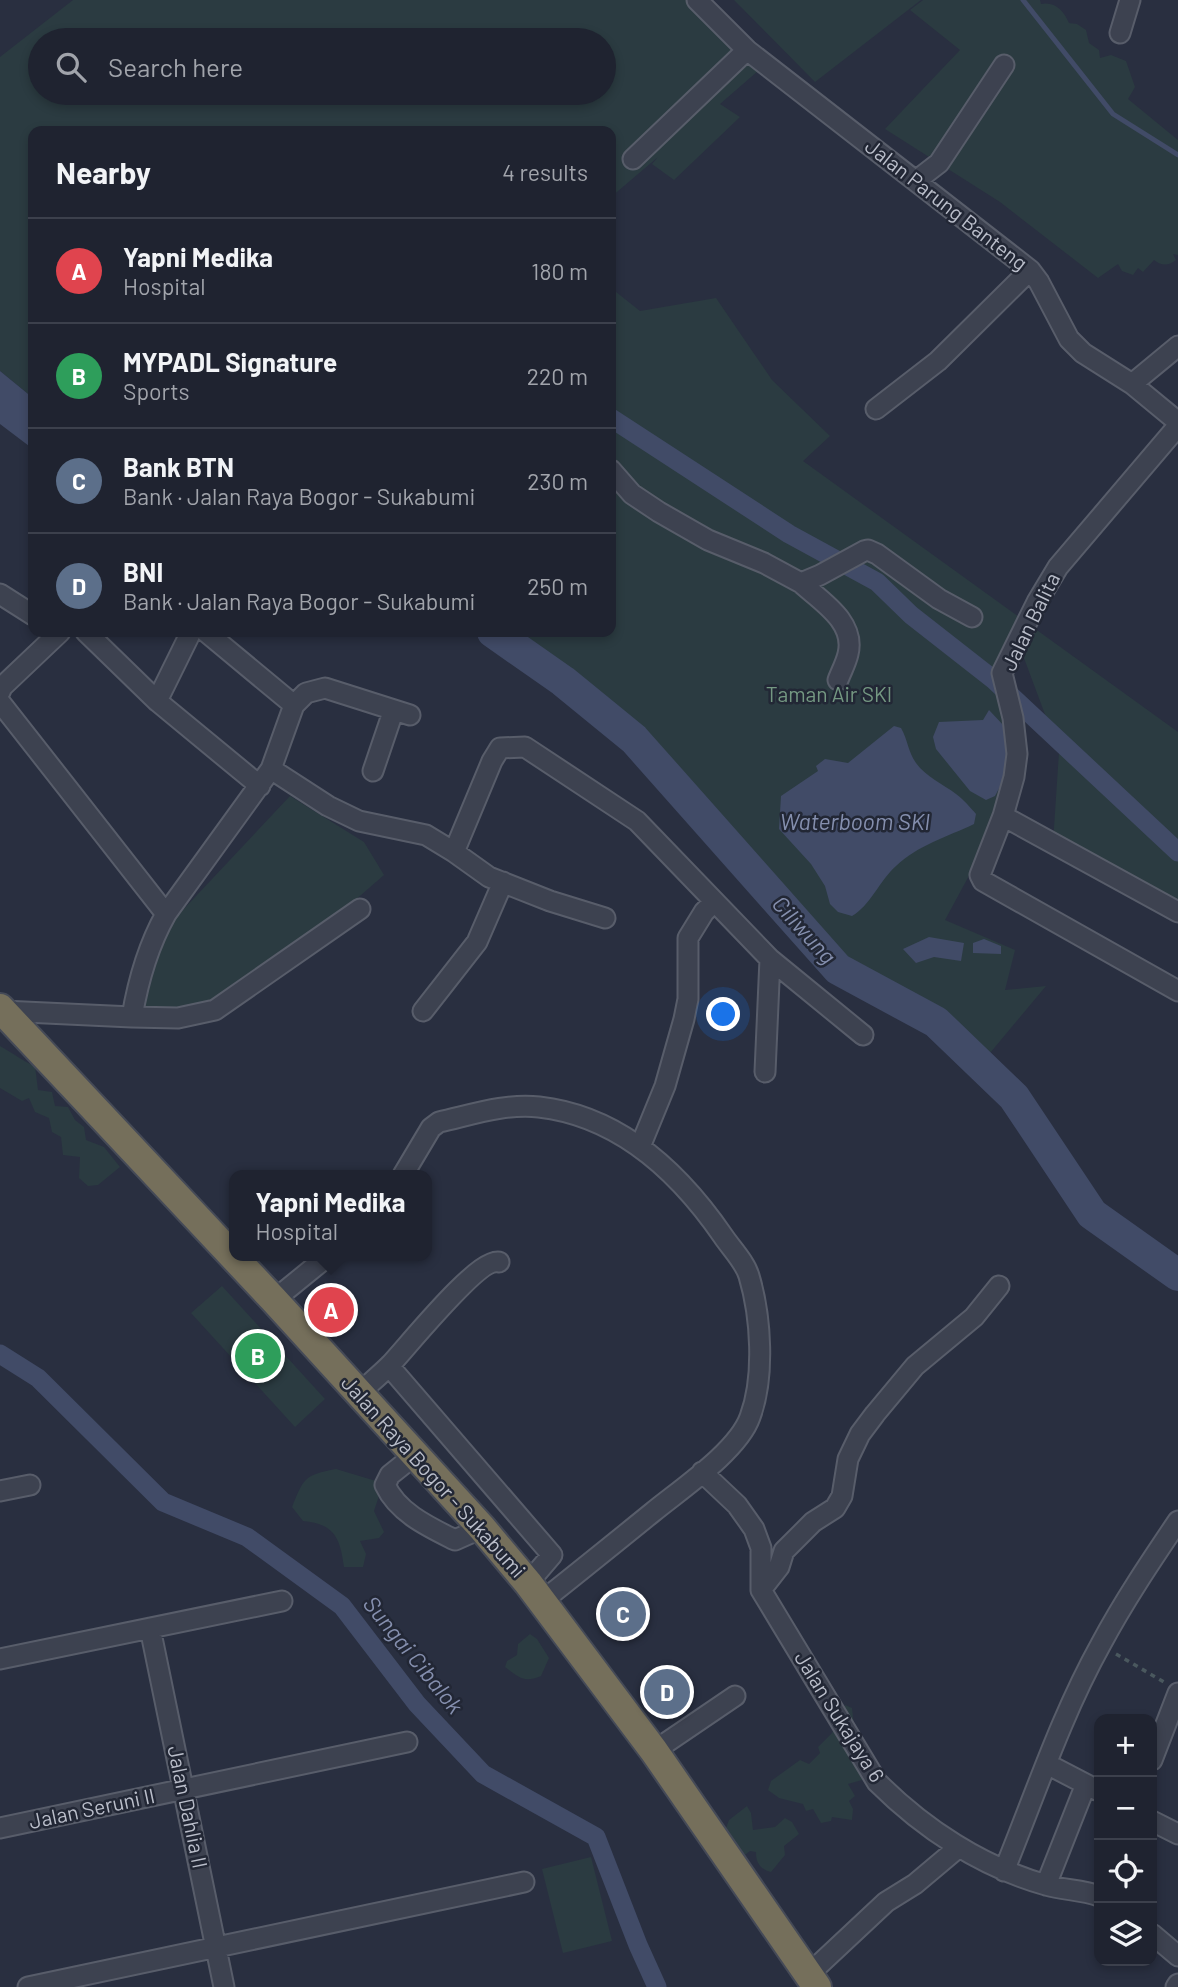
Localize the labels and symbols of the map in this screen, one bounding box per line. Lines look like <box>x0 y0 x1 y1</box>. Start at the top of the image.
street label: Jalan Parung Banteng <box>861 133 1033 275</box>
street label: Jalan Balita <box>995 568 1064 675</box>
park label: Taman Air SKI <box>766 681 892 706</box>
water label: Waterboom SKI <box>780 807 930 835</box>
water label: Ciliwung <box>767 889 843 969</box>
your location <box>706 997 740 1031</box>
pin: A <box>308 1284 354 1336</box>
pin: B <box>235 1330 281 1382</box>
street label: Jalan Raya Bogor - Sukabumi <box>337 1370 532 1582</box>
pin: C <box>600 1588 646 1640</box>
water label: Sungai Cibalok <box>358 1590 470 1719</box>
street label: Jalan Sukajaya 6 <box>790 1646 890 1786</box>
pin: D <box>644 1666 690 1718</box>
street label: Jalan Dahlia II <box>163 1743 214 1870</box>
street label: Jalan Seruni II <box>26 1782 157 1833</box>

